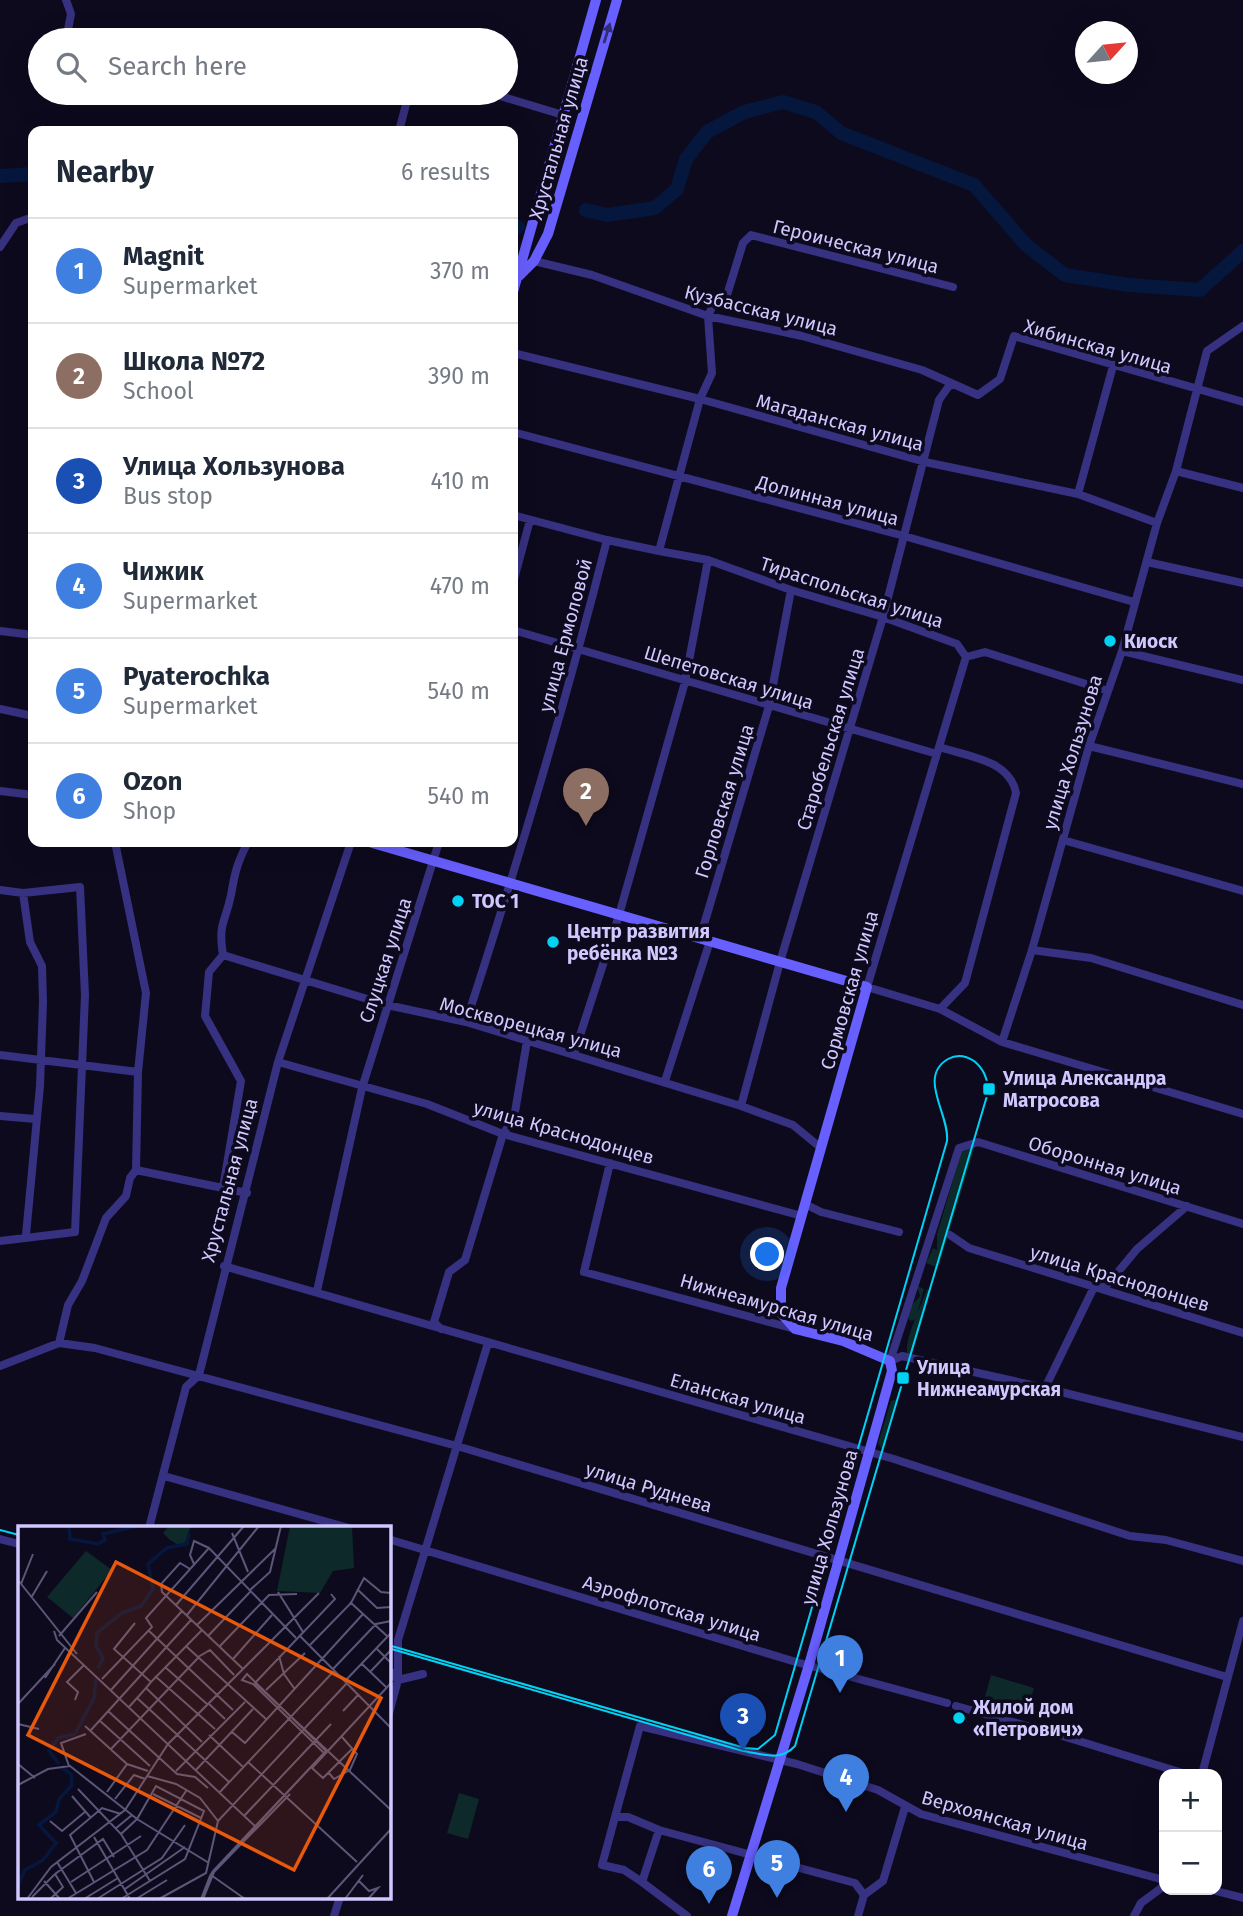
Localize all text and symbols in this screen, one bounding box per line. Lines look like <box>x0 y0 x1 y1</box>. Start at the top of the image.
north arrow <box>1075 21 1138 84</box>
one-way arrow <box>603 22 613 43</box>
search box <box>28 28 518 105</box>
icon: search <box>52 48 90 86</box>
text: Search here <box>108 51 247 82</box>
street label: Хрустальная улица <box>524 54 593 222</box>
text: Nearby <box>56 154 154 190</box>
text: 6 results <box>401 158 490 186</box>
street label: Героическая улица <box>771 215 941 278</box>
text: Magnit <box>123 241 204 272</box>
text: 1 <box>74 257 84 285</box>
text: 370 m <box>430 257 490 285</box>
text: Supermarket <box>123 272 258 300</box>
street label: Кузбасская улица <box>682 280 840 341</box>
street label: Хибинская улица <box>1021 314 1174 379</box>
text: Школа №72 <box>123 346 265 377</box>
text: 2 <box>73 362 85 390</box>
text: 390 m <box>428 362 490 390</box>
text: School <box>123 377 194 405</box>
street label: Магаданская улица <box>754 389 926 456</box>
text: Улица Хользунова <box>123 451 345 482</box>
text: 3 <box>73 467 85 495</box>
text: 410 m <box>430 467 490 495</box>
street label: Долинная улица <box>753 470 901 531</box>
text: Bus stop <box>123 482 213 510</box>
street label: Тираспольская улица <box>757 552 946 633</box>
text: Чижик <box>123 556 204 587</box>
street label: улица Ермоловой <box>534 556 597 715</box>
text: 4 <box>73 572 86 600</box>
text: 470 m <box>430 572 490 600</box>
text: Supermarket <box>123 587 258 615</box>
place label: Киоск <box>1124 630 1178 653</box>
marker: Киоск <box>1102 633 1118 649</box>
street label: Шепетовская улица <box>641 641 817 714</box>
street label: Старобельская улица <box>792 645 869 833</box>
text: Pyaterochka <box>123 661 270 692</box>
street label: улица Хользунова <box>1038 672 1107 833</box>
text: 5 <box>73 677 85 705</box>
text: 540 m <box>428 677 490 705</box>
text: Supermarket <box>123 692 258 720</box>
street label: Горловская улица <box>690 721 759 881</box>
text: Ozon <box>123 766 183 797</box>
pin: 2 <box>563 768 609 826</box>
text: 6 <box>73 782 85 810</box>
text: 540 m <box>428 782 490 810</box>
text: Shop <box>123 797 176 825</box>
place label: ТОС 1 <box>472 890 519 913</box>
marker: ТОС 1 <box>450 893 466 909</box>
street label: Слуцкая улица <box>354 895 417 1026</box>
street label: Сормовская улица <box>816 908 883 1072</box>
place label: Центр развития ребёнка №3 <box>567 920 710 965</box>
marker: Центр развития ребёнка №3 <box>545 934 561 950</box>
street label: Москворецкая улица <box>437 992 624 1063</box>
place label: Улица Александра Матросова <box>1002 1067 1167 1112</box>
marker: Улица Александра Матросова <box>981 1081 997 1097</box>
street label: Хрустальная улица <box>197 1096 262 1265</box>
street label: улица Краснодонцев <box>471 1096 657 1169</box>
street label: Оборонная улица <box>1025 1131 1184 1200</box>
your location <box>750 1237 784 1271</box>
street label: улица Краснодонцев <box>1027 1240 1213 1317</box>
street label: Нижнеамурская улица <box>677 1269 876 1346</box>
place label: Улица Нижнеамурская <box>916 1356 1061 1401</box>
street label: Еланская улица <box>667 1368 808 1429</box>
marker: Улица Нижнеамурская <box>895 1370 911 1386</box>
street label: улица Хользунова <box>796 1447 863 1608</box>
street label: улица Руднева <box>583 1457 715 1518</box>
inset map <box>18 1526 390 1898</box>
street label: Аэрофлотская улица <box>580 1570 764 1647</box>
pin: 1 <box>817 1635 863 1693</box>
pin: 3 <box>720 1693 766 1751</box>
place label: Жилой дом «Петрович» <box>972 1696 1083 1741</box>
marker: Жилой дом «Петрович» <box>951 1710 967 1726</box>
pin: 4 <box>823 1754 869 1812</box>
map controls <box>1159 1769 1222 1895</box>
button: + <box>1159 1769 1222 1832</box>
street label: Верхоянская улица <box>919 1786 1091 1855</box>
button: − <box>1159 1832 1222 1895</box>
pin: 5 <box>754 1840 800 1898</box>
pin: 6 <box>686 1846 732 1904</box>

